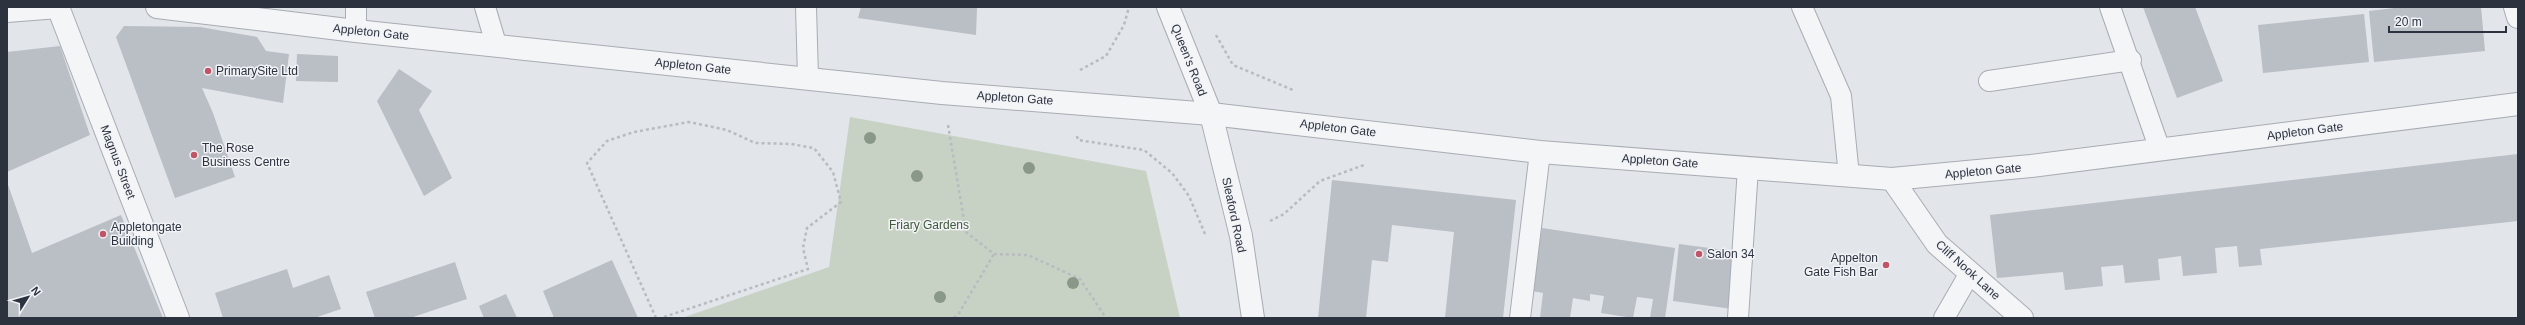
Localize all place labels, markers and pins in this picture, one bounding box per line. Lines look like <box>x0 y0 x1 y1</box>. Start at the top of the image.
place label: PrimarySite Ltd <box>216 64 298 78</box>
marker: PrimarySite Ltd <box>203 66 213 76</box>
place label: The Rose Business Centre <box>202 141 290 169</box>
marker: The Rose Business Centre <box>189 150 199 160</box>
place label: Appletongate Building <box>111 220 182 248</box>
marker: Appletongate Building <box>98 229 108 239</box>
place label: Salon 34 <box>1707 247 1755 261</box>
marker: Salon 34 <box>1694 249 1704 259</box>
place label: Appelton Gate Fish Bar <box>1804 251 1878 279</box>
marker: Appelton Gate Fish Bar <box>1881 260 1891 270</box>

